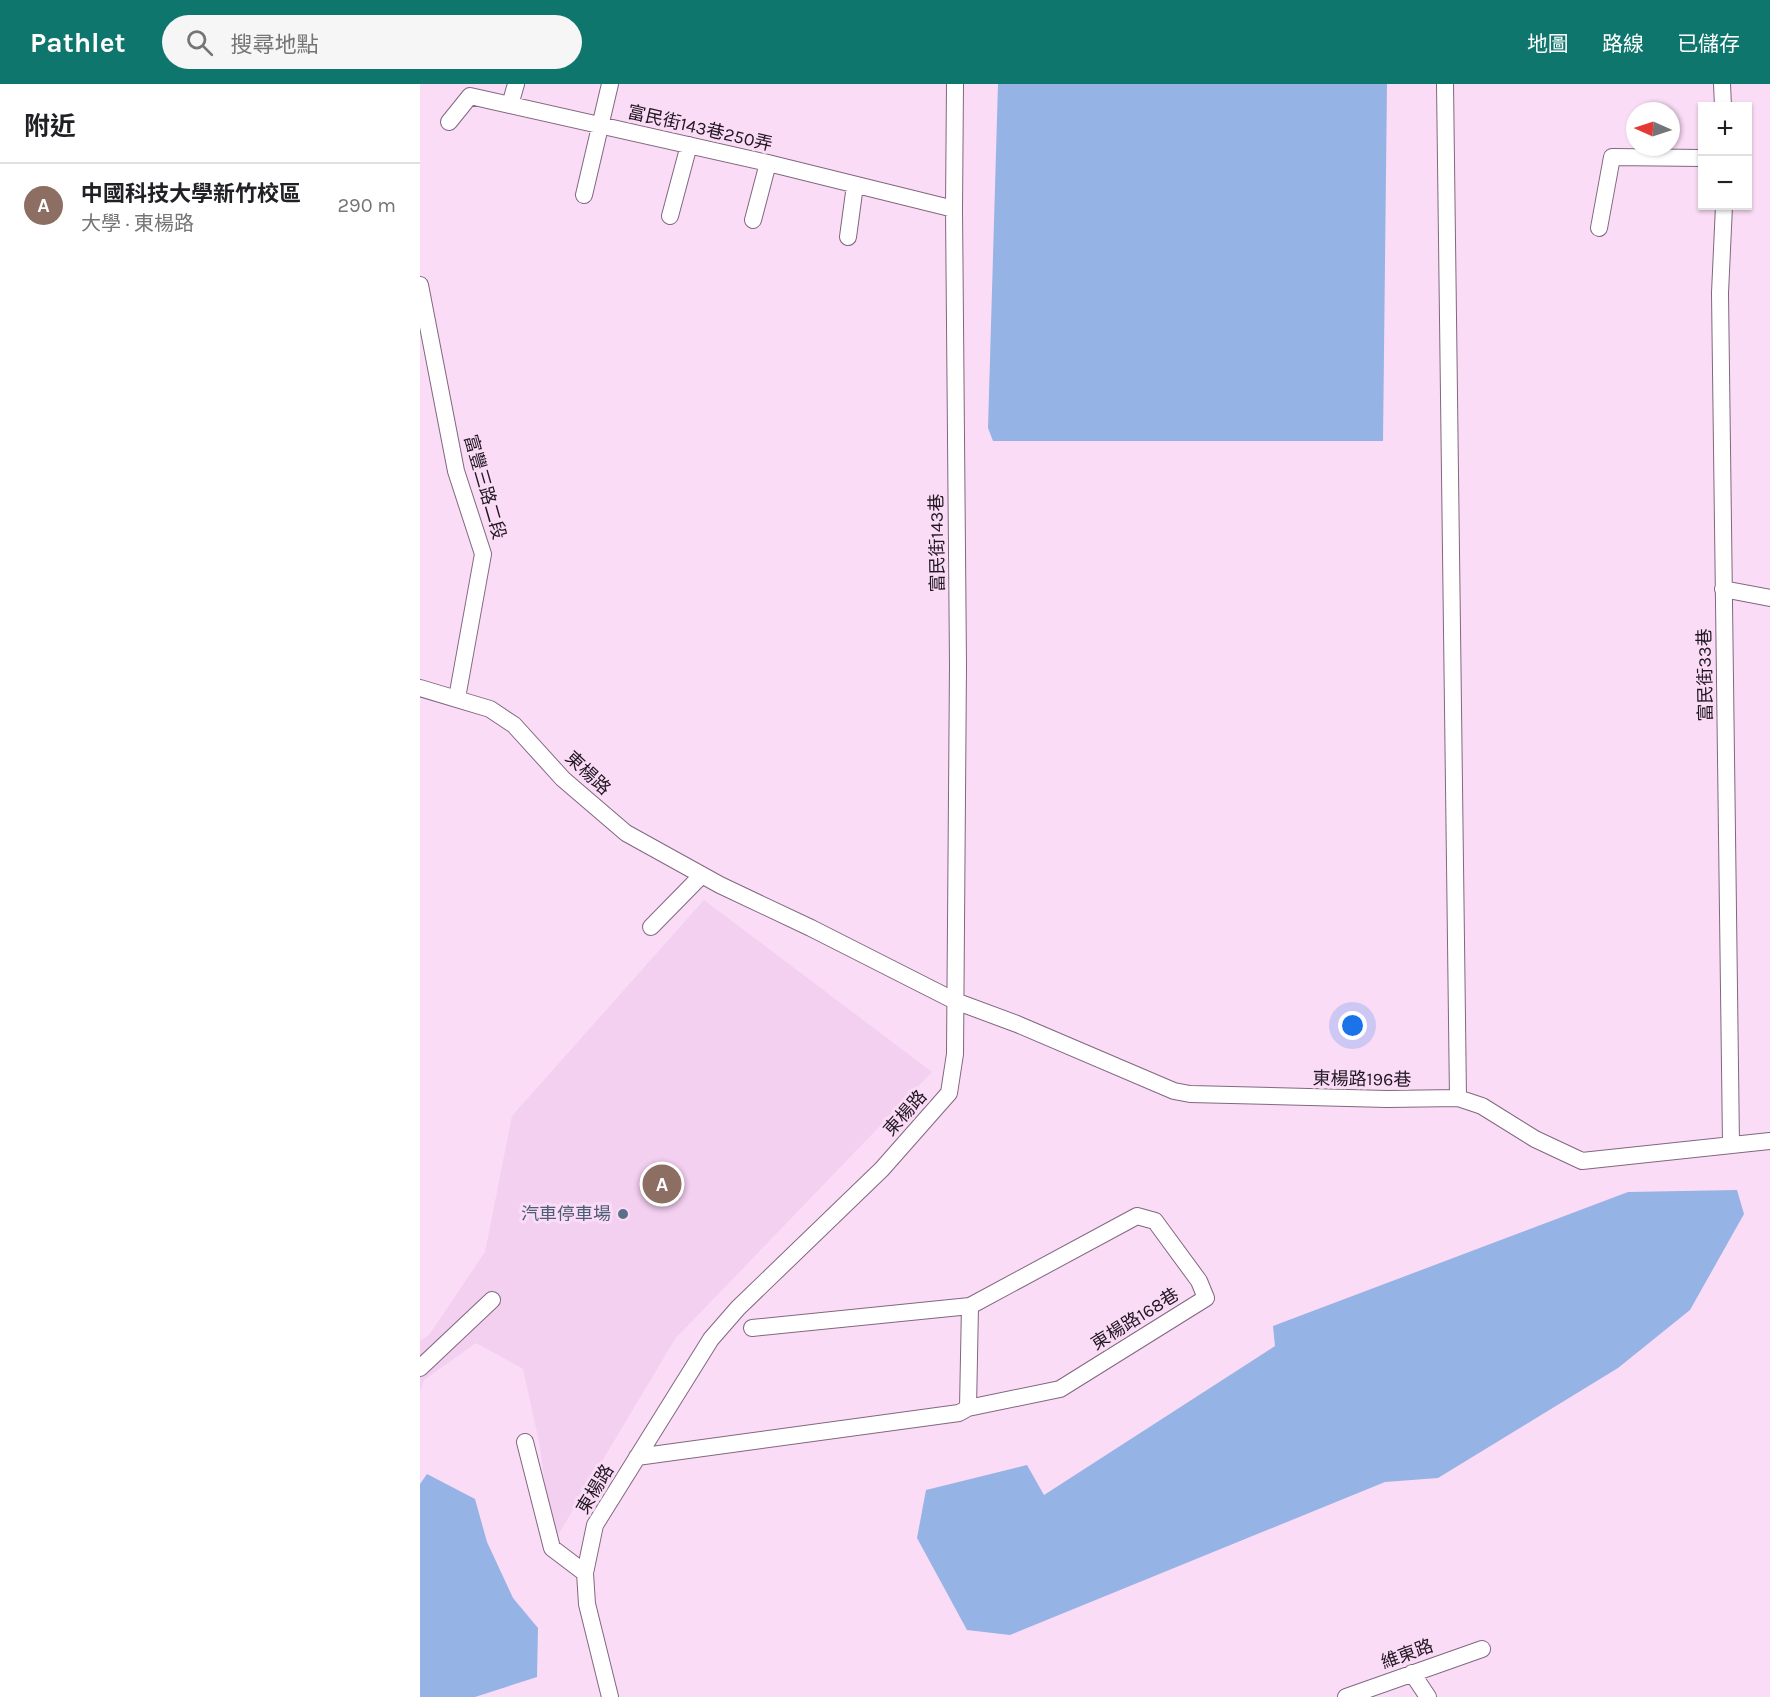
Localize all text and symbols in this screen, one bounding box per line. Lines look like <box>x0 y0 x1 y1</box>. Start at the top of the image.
search box <box>162 15 582 69</box>
text: Pathlet <box>30 26 126 59</box>
icon: search <box>183 26 216 59</box>
text: 搜尋地點 <box>231 32 319 58</box>
text: 地圖 <box>1527 32 1569 56</box>
text: 路線 <box>1602 32 1644 56</box>
text: 已儲存 <box>1677 32 1740 56</box>
street label: 富民街143巷250弄 <box>625 101 775 155</box>
north arrow <box>1626 102 1680 156</box>
map controls <box>1698 102 1752 210</box>
button: + <box>1698 102 1752 156</box>
text: 附近 <box>24 111 76 142</box>
button: − <box>1698 156 1752 210</box>
text: 中國科技大學新竹校區 <box>81 181 301 207</box>
text: A <box>37 194 50 217</box>
text: 290 m <box>337 194 396 217</box>
text: 大學 · 東楊路 <box>81 212 194 235</box>
street label: 富豐三路二段 <box>460 432 510 542</box>
street label: 富民街143巷 <box>925 493 949 593</box>
street label: 富民街33巷 <box>1693 628 1717 722</box>
street label: 東楊路 <box>561 747 615 799</box>
your location <box>1338 1011 1367 1040</box>
street label: 東楊路196巷 <box>1312 1067 1412 1091</box>
street label: 東楊路 <box>879 1086 931 1140</box>
pin: A <box>642 1162 682 1206</box>
place label: 汽車停車場 <box>521 1203 611 1225</box>
marker: 汽車停車場 <box>616 1207 630 1221</box>
street label: 東楊路168巷 <box>1087 1283 1183 1355</box>
street label: 東楊路 <box>572 1460 618 1518</box>
street label: 維東路 <box>1378 1634 1436 1674</box>

